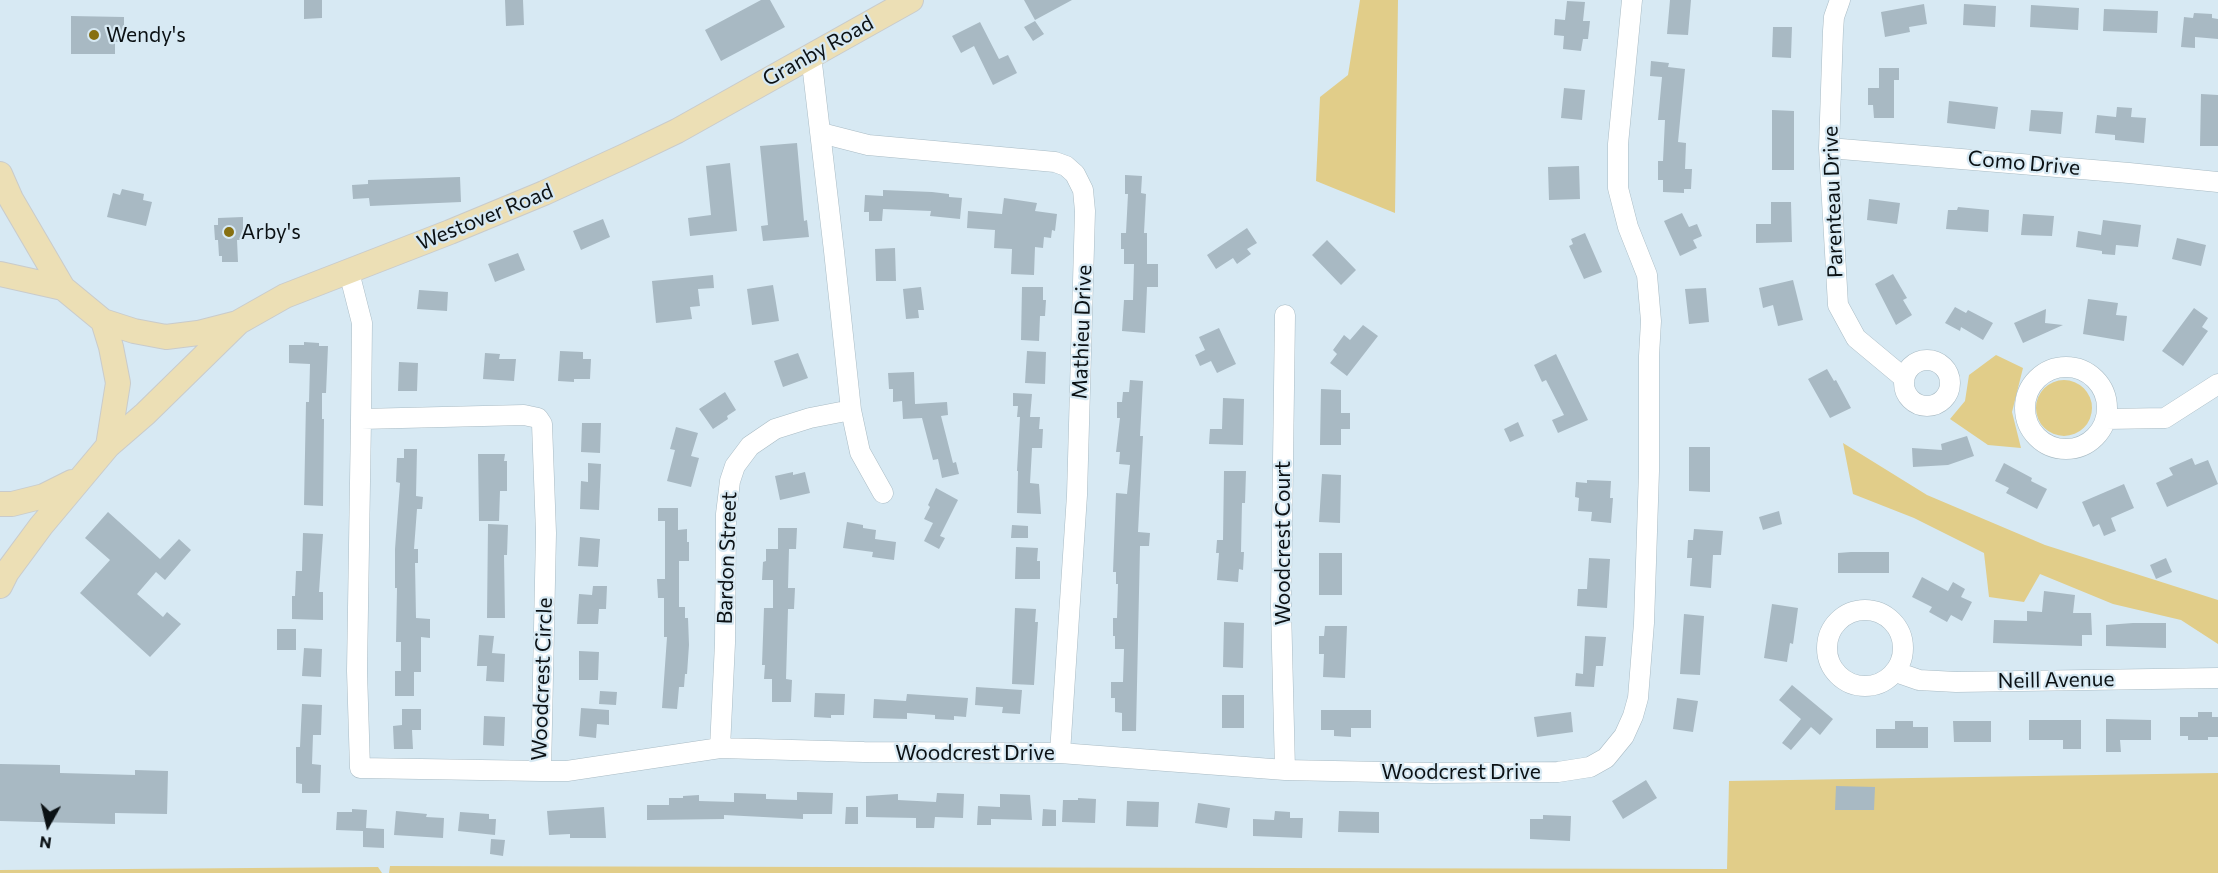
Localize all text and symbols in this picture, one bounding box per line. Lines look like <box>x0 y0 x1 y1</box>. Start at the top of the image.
street label: Granby Road <box>758 10 878 92</box>
place label: Wendy's <box>106 22 186 48</box>
marker: Wendy's <box>87 28 101 42</box>
street label: Parenteau Drive <box>1818 125 1848 279</box>
street label: Como Drive <box>1967 146 2081 180</box>
street label: Westover Road <box>413 178 557 256</box>
place label: Arby's <box>241 219 301 245</box>
marker: Arby's <box>222 225 236 239</box>
street label: Mathieu Drive <box>1067 264 1097 400</box>
street label: Woodcrest Court <box>1270 461 1296 625</box>
street label: Bardon Street <box>712 491 742 625</box>
street label: Woodcrest Circle <box>527 597 557 761</box>
street label: Neill Avenue <box>1997 666 2115 694</box>
street label: Woodcrest Drive <box>895 740 1055 766</box>
street label: Woodcrest Drive <box>1381 759 1541 785</box>
north arrow <box>18 795 78 855</box>
text: N <box>38 833 53 854</box>

